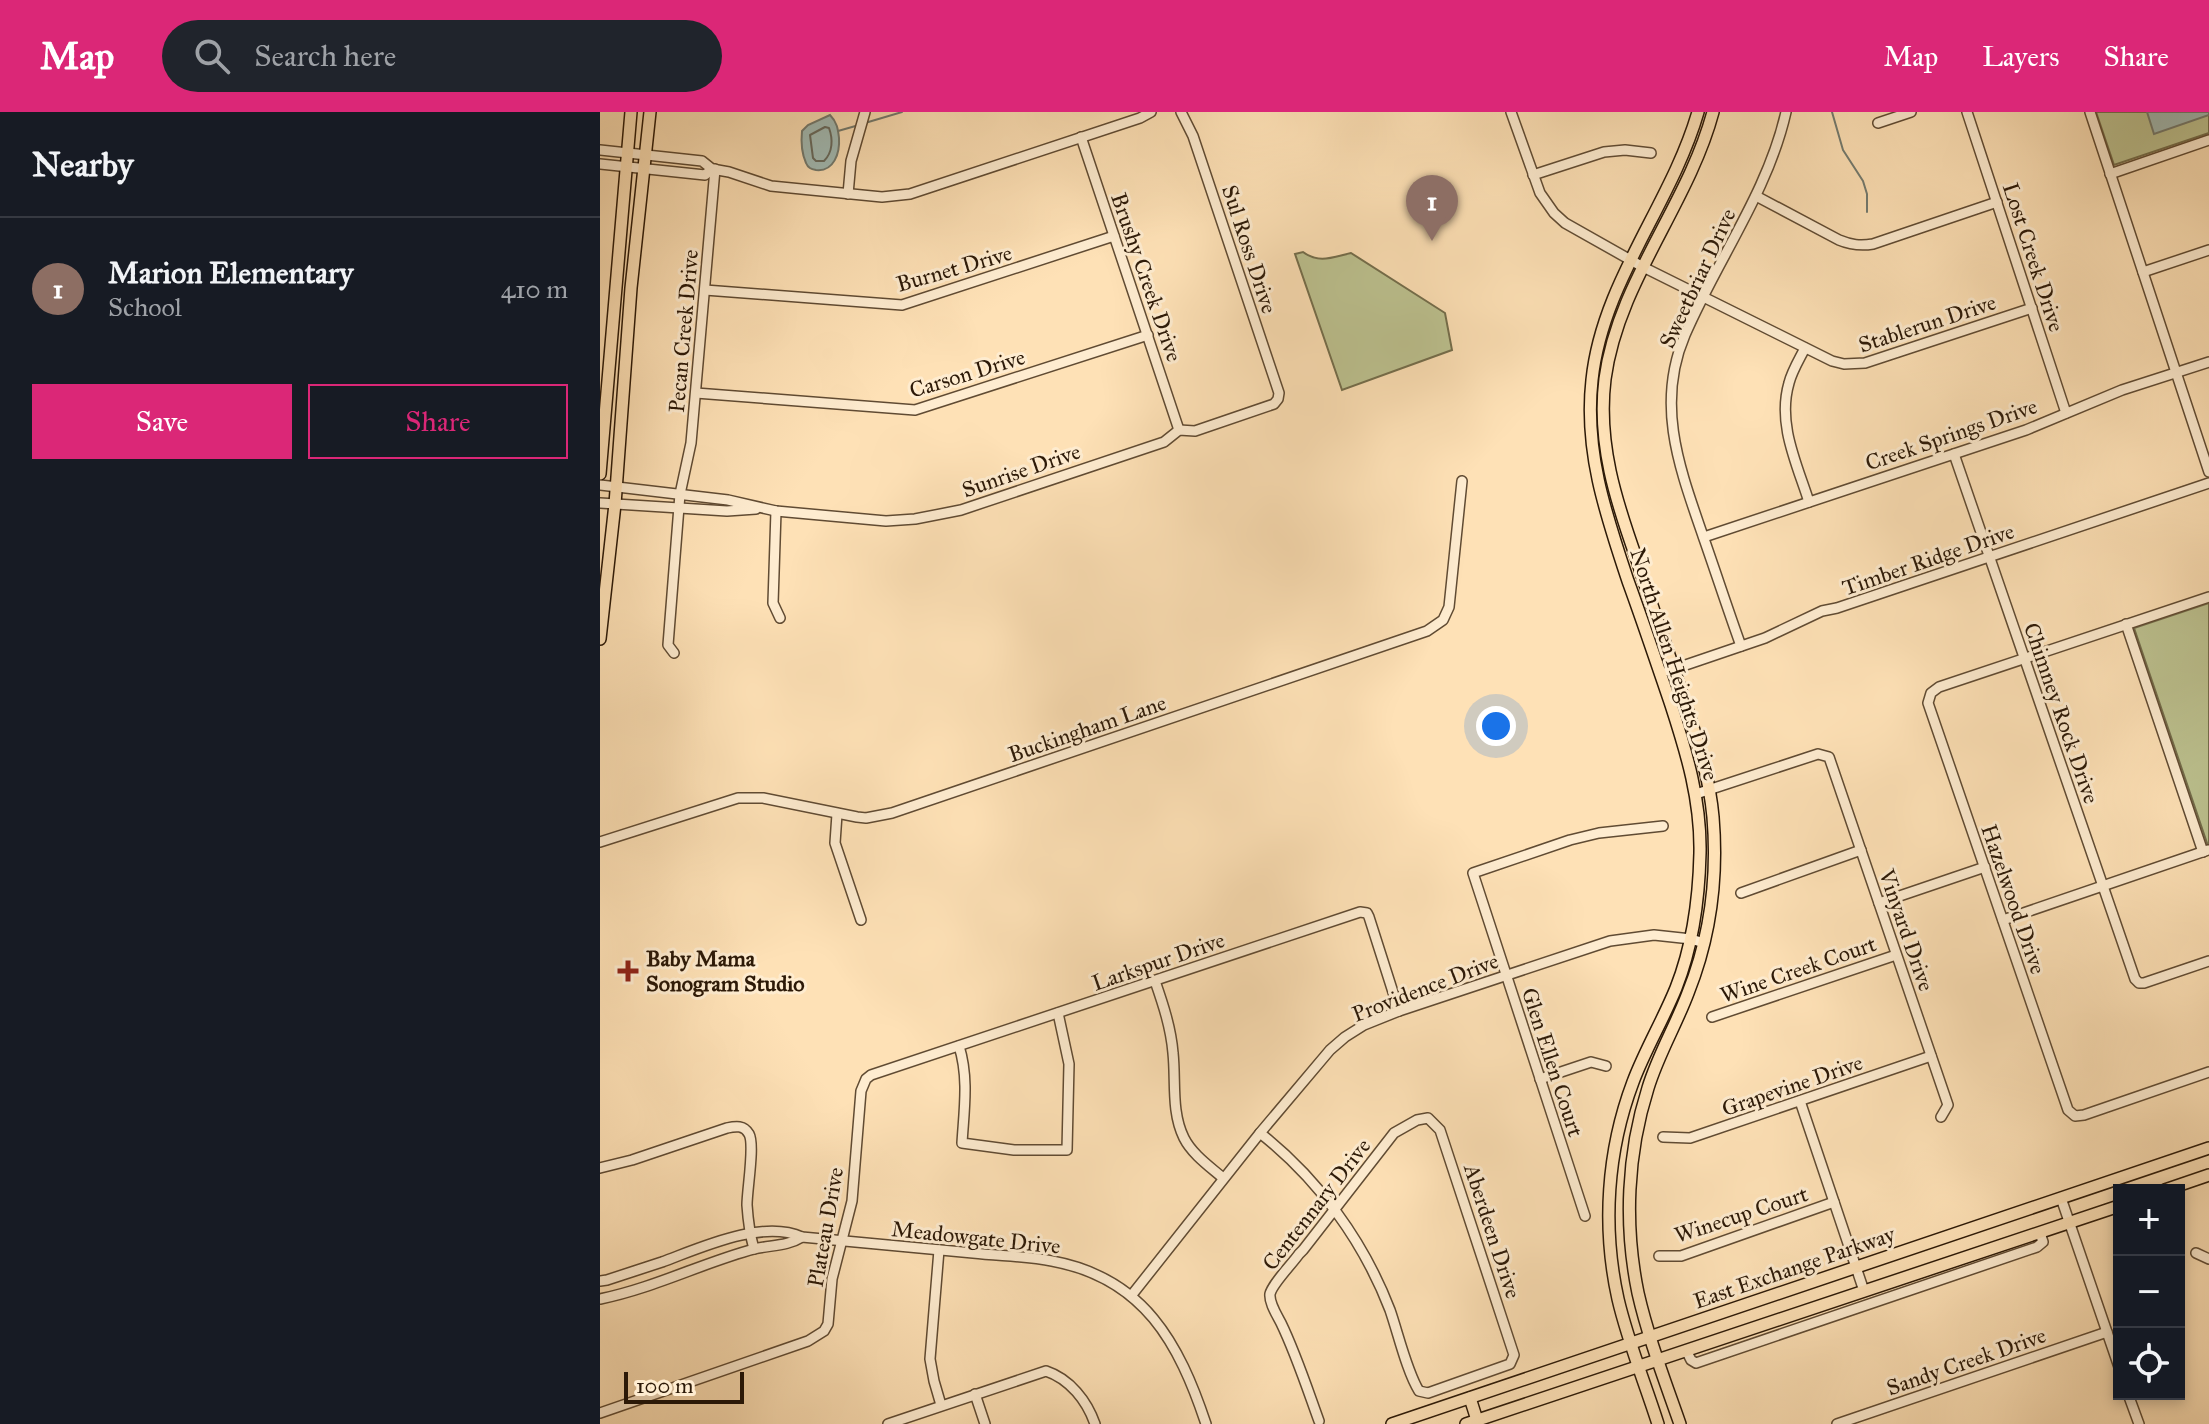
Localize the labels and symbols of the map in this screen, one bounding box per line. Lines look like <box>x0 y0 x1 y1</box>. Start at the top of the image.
pin: 1 <box>1406 175 1458 241</box>
street label: Lost Creek Drive <box>1997 179 2070 335</box>
street label: Sul Ross Drive <box>1216 182 1283 317</box>
street label: Brushy Creek Drive <box>1105 189 1188 365</box>
street label: Sweetbriar Drive <box>1653 204 1742 352</box>
street label: Burnet Drive <box>893 239 1015 298</box>
street label: Pecan Creek Drive <box>663 248 704 414</box>
street label: Stablerun Drive <box>1855 289 1999 358</box>
street label: Carson Drive <box>906 343 1028 404</box>
street label: Creek Springs Drive <box>1862 392 2041 477</box>
street label: Sunrise Drive <box>958 438 1084 503</box>
street label: Timber Ridge Drive <box>1839 517 2018 602</box>
street label: North Allen Heights Drive <box>1624 545 1725 784</box>
street label: Chimney Rock Drive <box>2018 619 2105 807</box>
street label: Buckingham Lane <box>1005 689 1170 768</box>
your location <box>1476 706 1516 746</box>
street label: Hazelwood Drive <box>1975 821 2052 978</box>
street label: Vinyard Drive <box>1873 865 1940 995</box>
street label: Larkspur Drive <box>1088 926 1228 997</box>
street label: Wine Creek Court <box>1717 930 1880 1009</box>
place label: Baby Mama Sonogram Studio <box>646 945 805 997</box>
street label: Providence Drive <box>1348 947 1502 1028</box>
marker: Baby Mama Sonogram Studio <box>617 960 639 982</box>
street label: Glen Ellen Court <box>1516 984 1589 1140</box>
street label: Grapevine Drive <box>1718 1049 1866 1122</box>
street label: Centennary Drive <box>1256 1133 1376 1276</box>
street label: Aberdeen Drive <box>1458 1160 1527 1302</box>
street label: Plateau Drive <box>802 1165 849 1289</box>
street label: Winecup Court <box>1671 1180 1812 1249</box>
street label: Meadowgate Drive <box>890 1215 1062 1260</box>
street label: East Exchange Parkway <box>1690 1220 1899 1315</box>
street label: Sandy Creek Drive <box>1883 1322 2049 1401</box>
scale bar <box>624 1368 744 1404</box>

